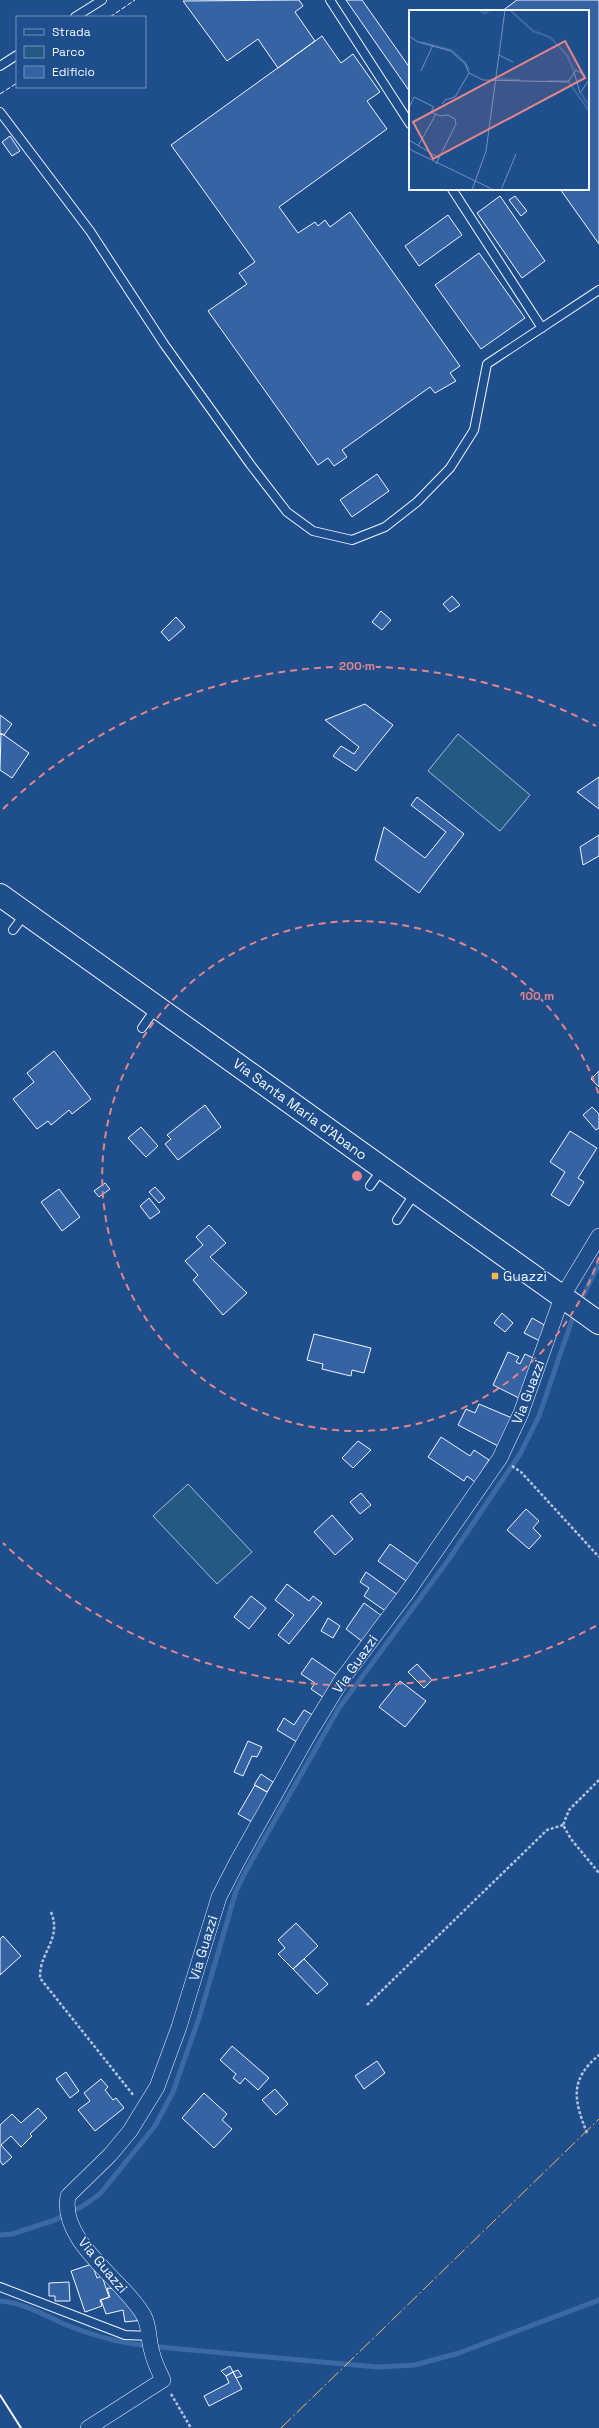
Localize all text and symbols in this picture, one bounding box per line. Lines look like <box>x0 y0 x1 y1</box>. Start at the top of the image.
inset map <box>409 10 589 190</box>
legend <box>16 16 146 88</box>
text: Strada <box>52 24 91 40</box>
text: Parco <box>52 44 85 60</box>
text: Edificio <box>52 64 95 80</box>
text: 200 m <box>339 658 375 674</box>
text: 100 m <box>520 988 554 1004</box>
street label: Via Santa Maria d'Abano <box>229 1054 371 1164</box>
centre of rings <box>350 1169 364 1183</box>
place label: Guazzi <box>503 1267 547 1285</box>
marker: Guazzi <box>490 1271 500 1281</box>
street label: Via Guazzi <box>507 1357 549 1427</box>
street label: Via Guazzi <box>328 1631 382 1697</box>
street label: Via Guazzi <box>185 1913 221 1983</box>
street label: Via Guazzi <box>74 2233 132 2297</box>

